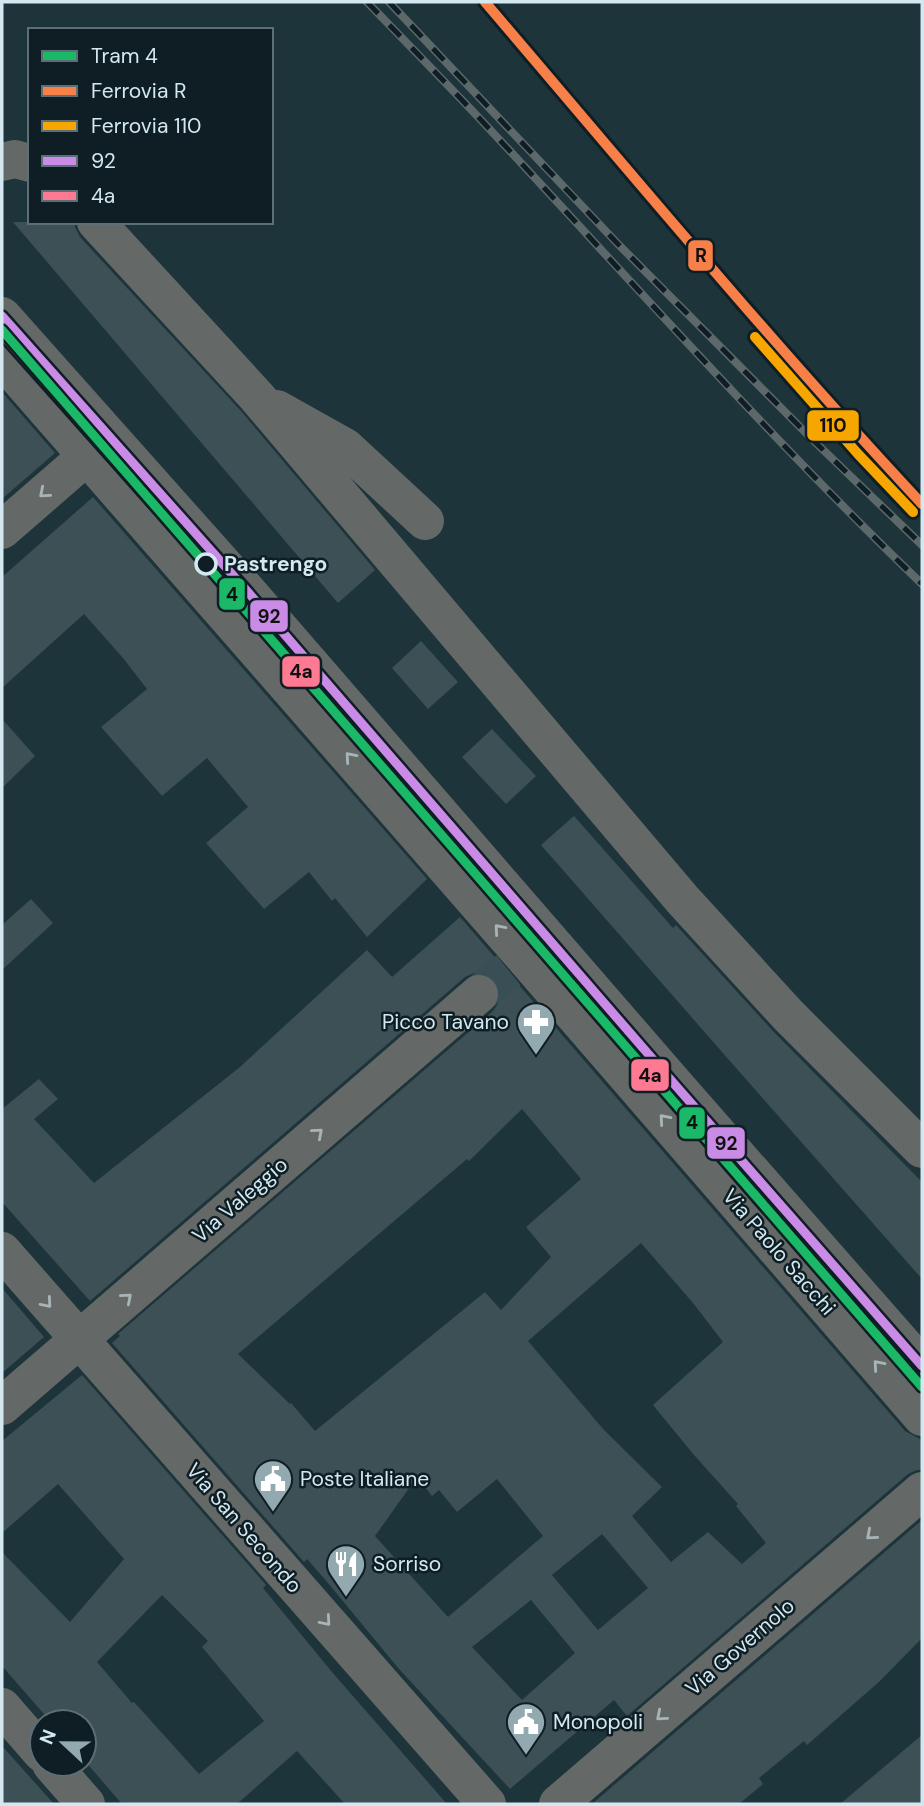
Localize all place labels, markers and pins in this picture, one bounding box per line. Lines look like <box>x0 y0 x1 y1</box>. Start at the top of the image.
place label: Pastrengo <box>224 550 327 578</box>
marker: Pastrengo <box>195 553 217 575</box>
pharmacy icon: Picco Tavano <box>515 1001 557 1056</box>
place label: Picco Tavano <box>382 1008 509 1036</box>
public building icon: Poste Italiane <box>252 1458 294 1513</box>
place label: Poste Italiane <box>300 1465 429 1493</box>
restaurant icon: Sorriso <box>325 1543 367 1598</box>
place label: Sorriso <box>373 1550 441 1578</box>
public building icon: Monopoli <box>505 1701 547 1756</box>
place label: Monopoli <box>553 1708 643 1736</box>

